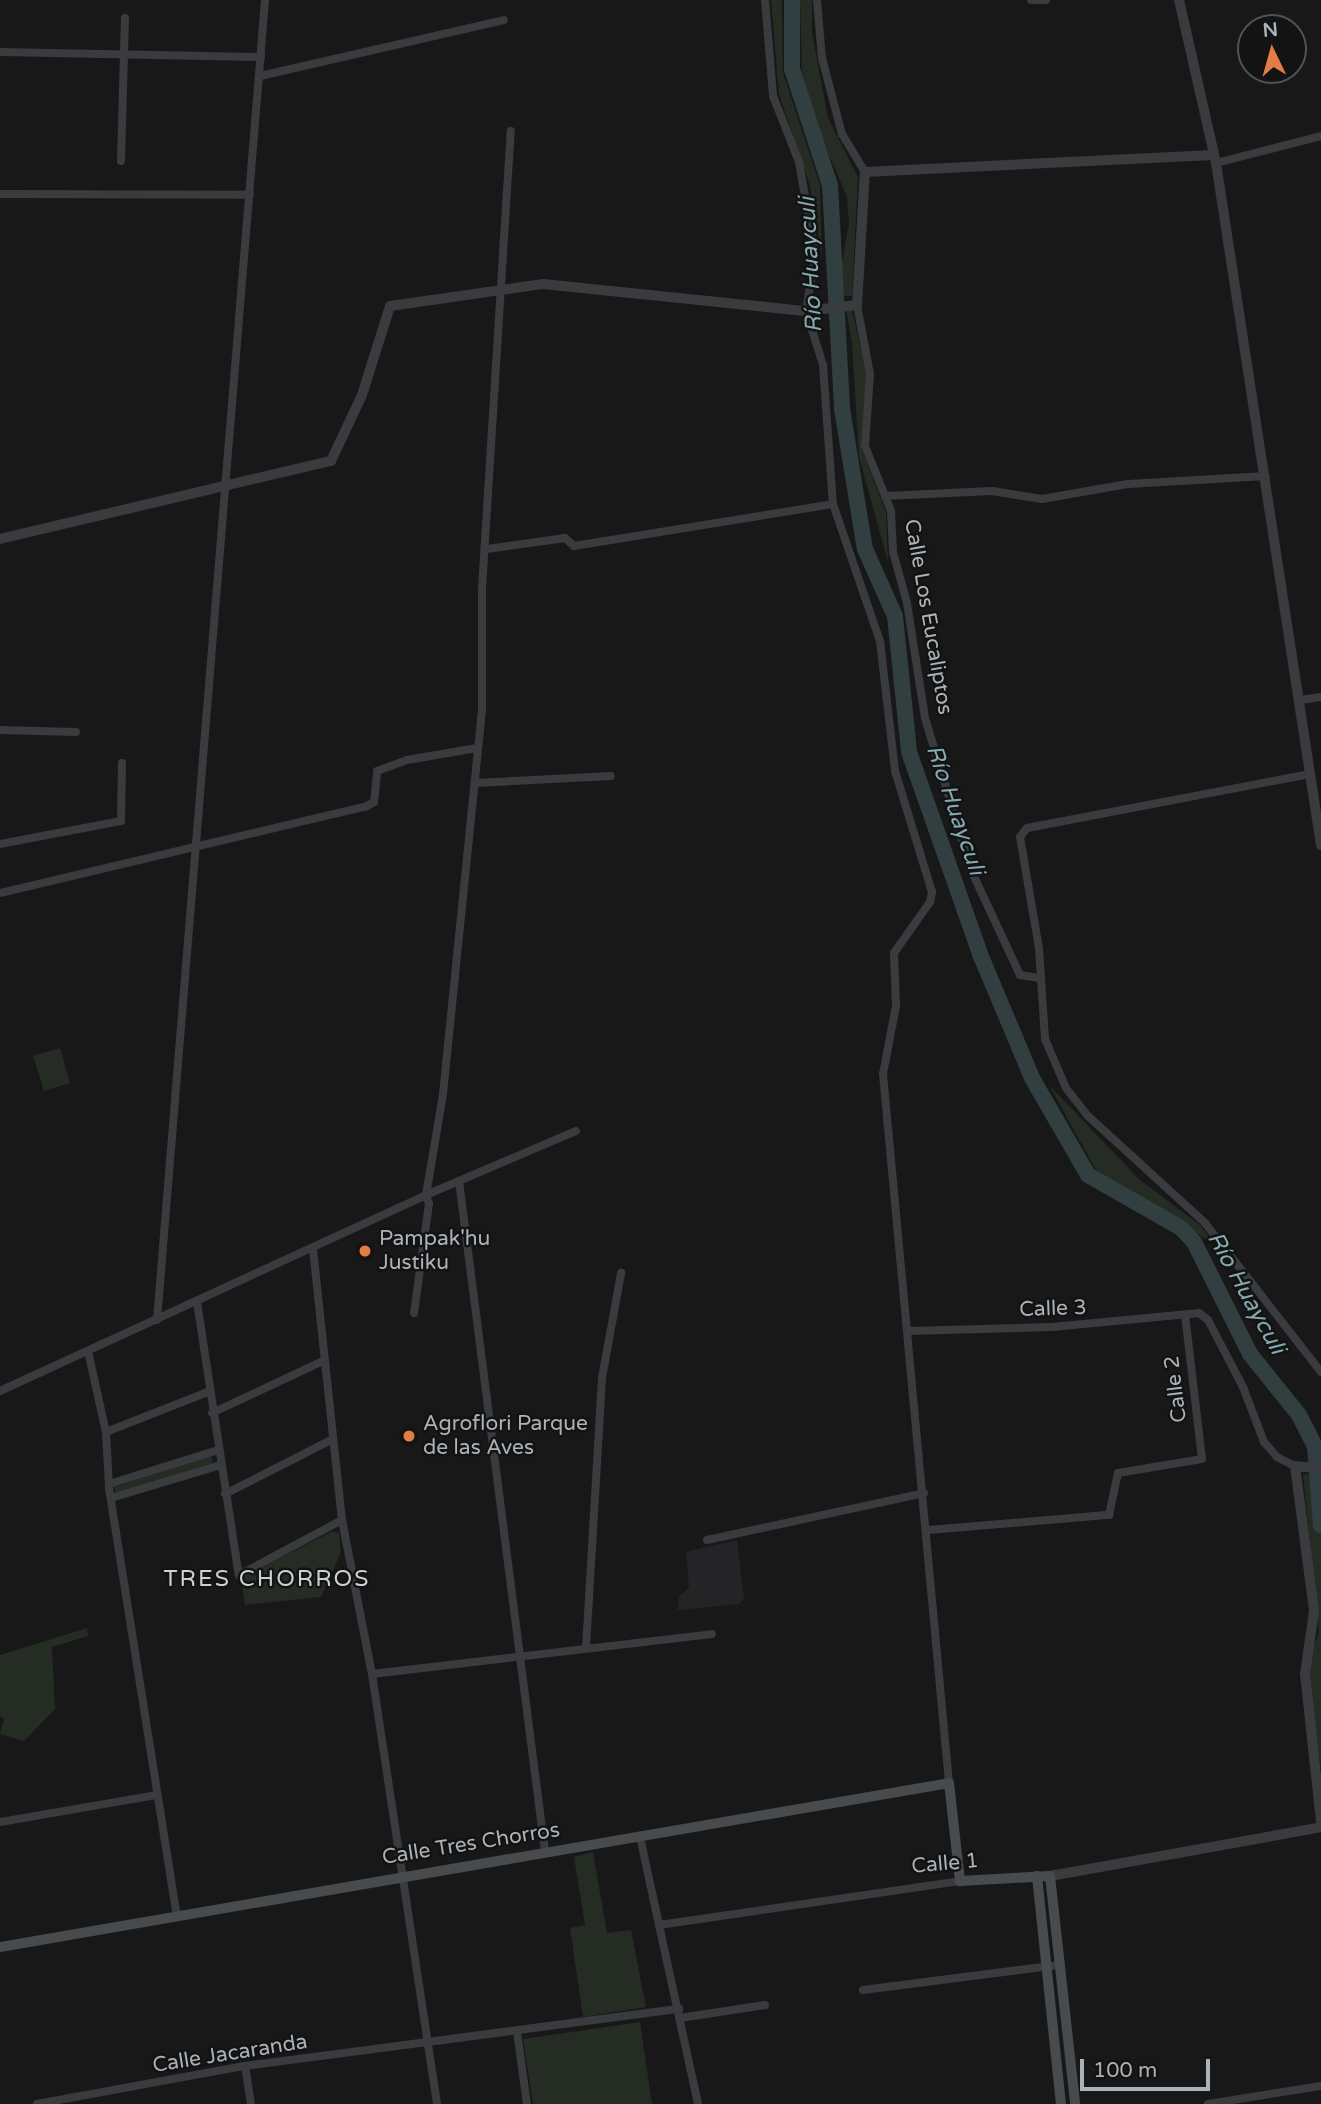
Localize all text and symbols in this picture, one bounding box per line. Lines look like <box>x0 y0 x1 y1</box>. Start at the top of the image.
north arrow <box>1237 14 1307 84</box>
text: N <box>1262 18 1279 42</box>
water label: Río Huayculi <box>794 196 828 334</box>
street label: Calle Los Eucaliptos <box>898 517 958 717</box>
water label: Río Huayculi <box>920 741 990 879</box>
place label: Pampak'hu Justiku <box>379 1226 490 1276</box>
water label: Río Huayculi <box>1201 1227 1291 1359</box>
marker: Pampak'hu Justiku <box>357 1243 373 1259</box>
street label: Calle 3 <box>1019 1295 1087 1323</box>
street label: Calle 2 <box>1159 1354 1193 1424</box>
place label: Agroflori Parque de las Aves <box>423 1411 588 1461</box>
marker: Agroflori Parque de las Aves <box>401 1428 417 1444</box>
district label: TRES CHORROS <box>165 1565 369 1593</box>
street label: Calle Tres Chorros <box>380 1818 562 1870</box>
street label: Calle 1 <box>910 1849 980 1879</box>
street label: Calle Jacaranda <box>151 2029 309 2079</box>
scale bar <box>1083 2044 1212 2088</box>
text: 100 m <box>1093 2058 1157 2083</box>

